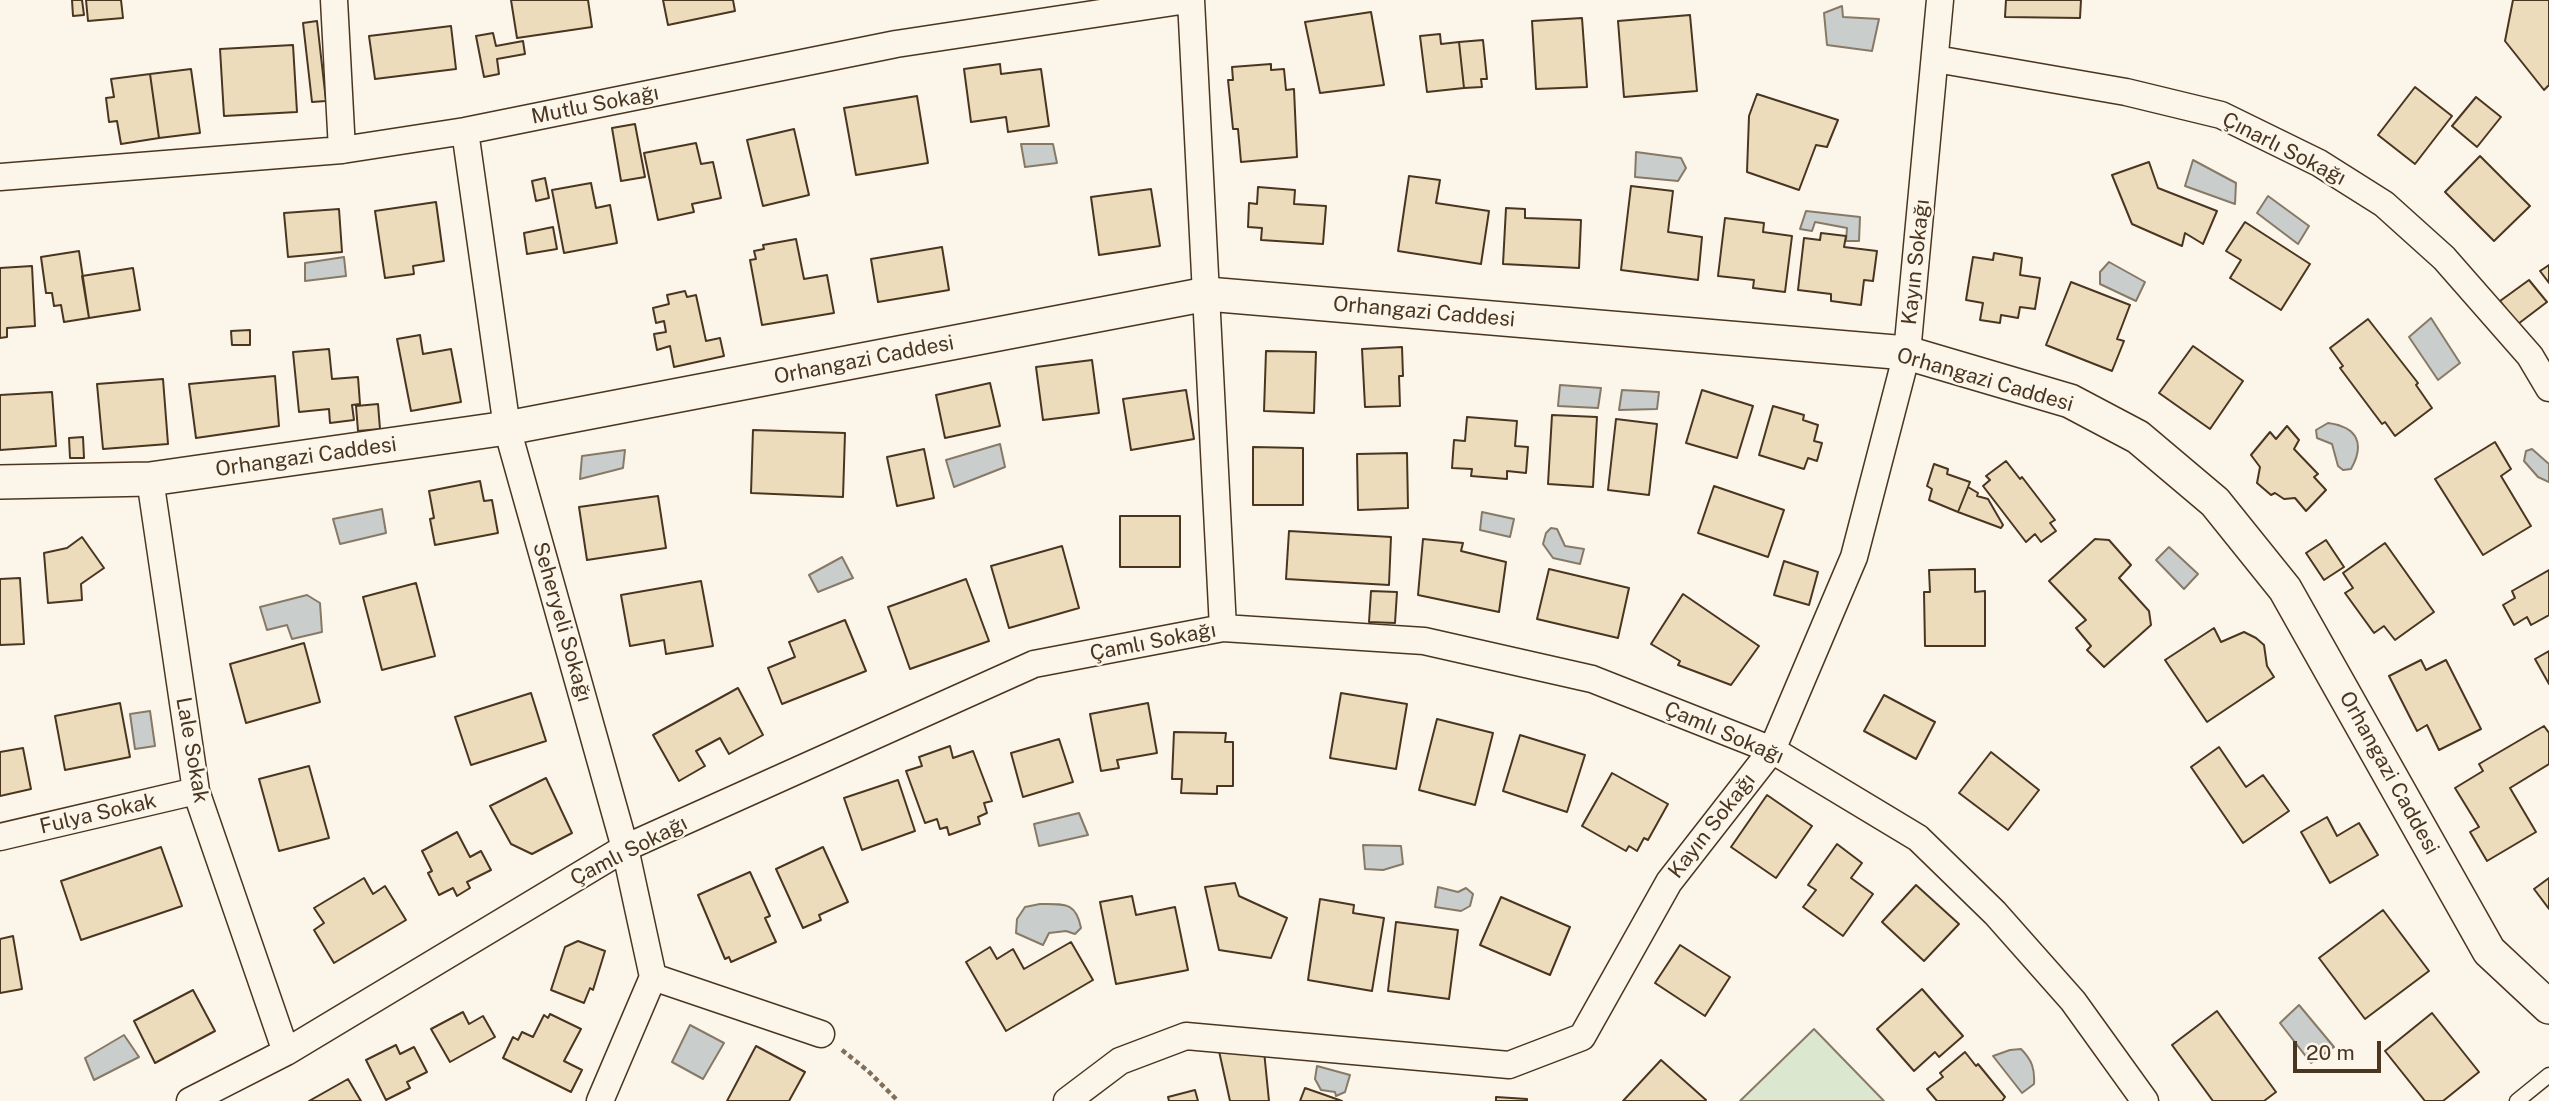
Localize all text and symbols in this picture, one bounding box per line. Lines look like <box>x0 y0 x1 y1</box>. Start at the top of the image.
street label: Mutlu Sokağı <box>529 80 661 130</box>
street label: Çınarlı Sokağı <box>2218 107 2350 191</box>
street label: Kayın Sokağı <box>1897 198 1935 326</box>
street label: Orhangazi Caddesi <box>1332 291 1516 333</box>
street label: Orhangazi Caddesi <box>772 330 956 390</box>
street label: Orhangazi Caddesi <box>1894 343 2076 417</box>
street label: Orhangazi Caddesi <box>214 432 398 482</box>
street label: Seheryeli Sokağı <box>527 539 597 705</box>
street label: Çamlı Sokağı <box>1088 617 1218 667</box>
street label: Orhangazi Caddesi <box>2334 687 2444 859</box>
street label: Lale Sokak <box>170 695 214 805</box>
street label: Çamlı Sokağı <box>1660 696 1788 770</box>
street label: Kayın Sokağı <box>1663 768 1761 884</box>
street label: Fulya Sokak <box>37 788 159 840</box>
street label: Çamlı Sokağı <box>566 811 692 891</box>
scale bar <box>2297 1028 2384 1072</box>
text: 20 m <box>2306 1040 2355 1065</box>

